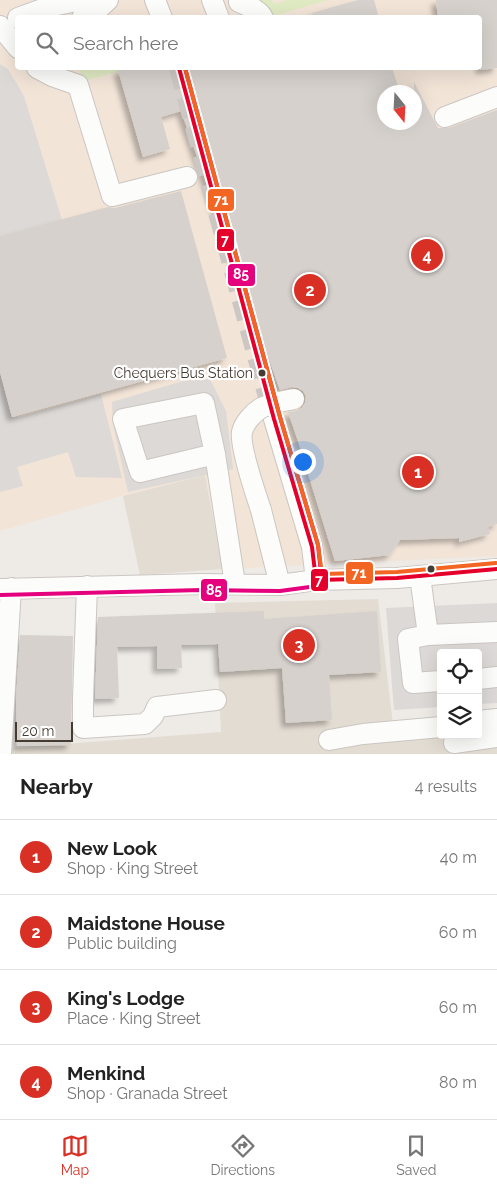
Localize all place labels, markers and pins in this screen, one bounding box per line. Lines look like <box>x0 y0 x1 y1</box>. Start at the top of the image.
pin: 4 <box>411 236 443 274</box>
pin: 2 <box>294 271 326 309</box>
place label: Chequers Bus Station <box>114 365 253 381</box>
marker: Chequers Bus Station <box>257 368 267 378</box>
pin: 1 <box>402 453 434 491</box>
unlabelled marker <box>426 564 436 574</box>
pin: 3 <box>283 626 315 664</box>

